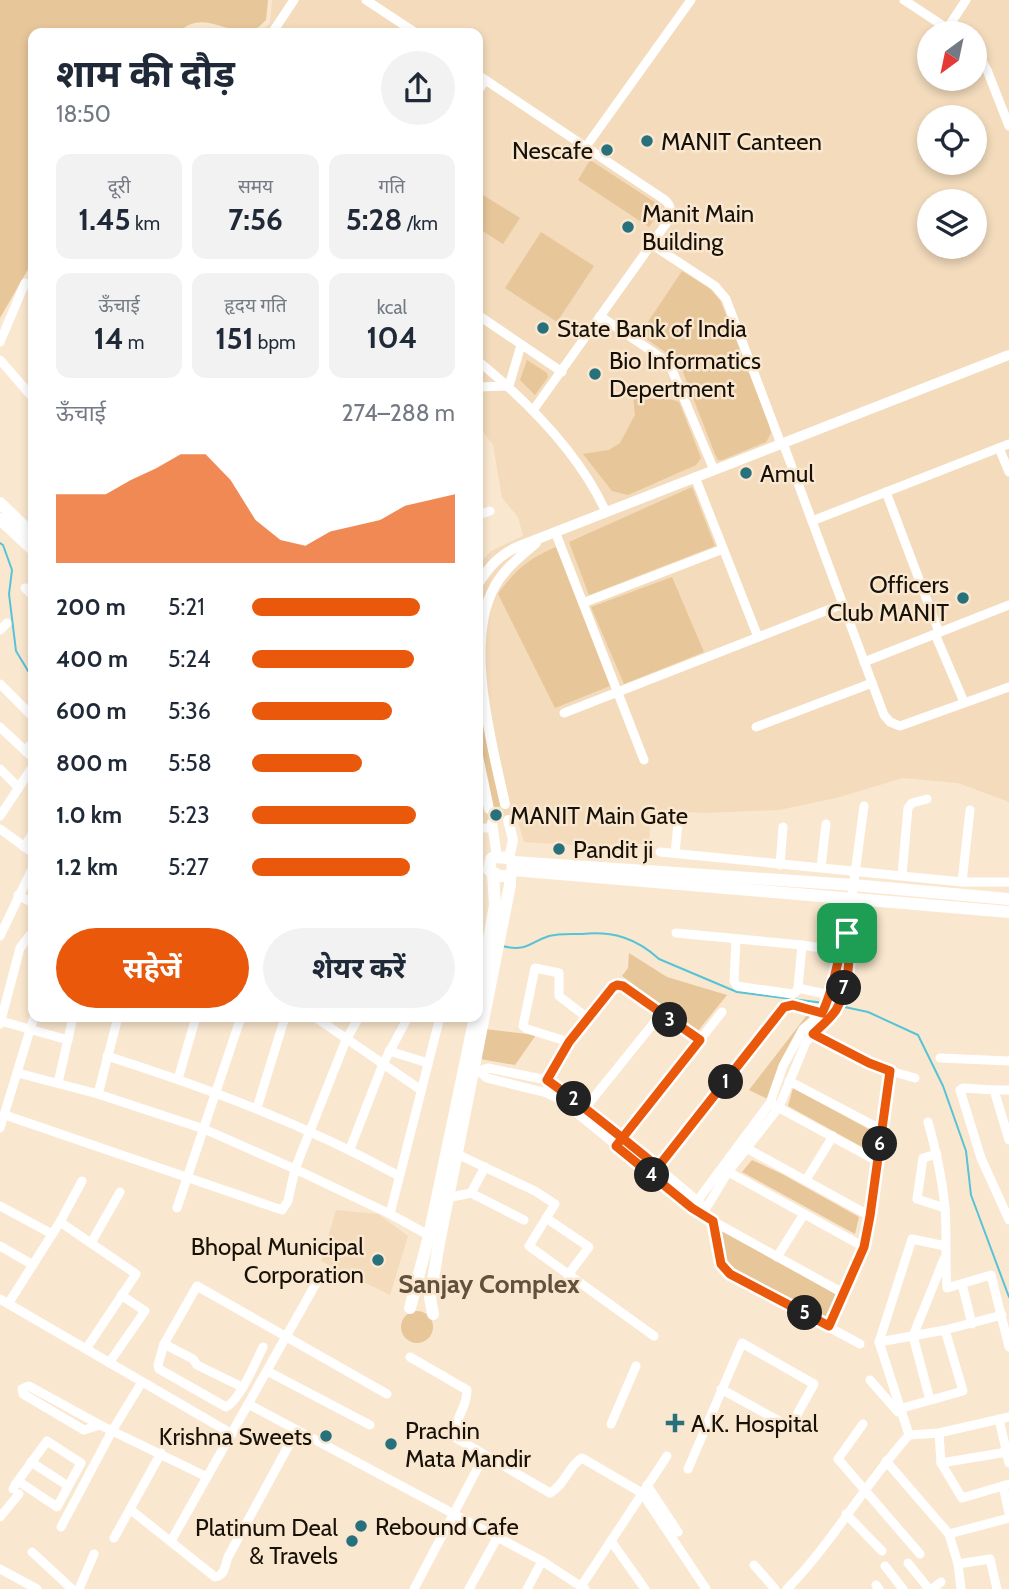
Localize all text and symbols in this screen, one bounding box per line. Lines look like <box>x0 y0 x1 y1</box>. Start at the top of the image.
north arrow <box>917 21 987 91</box>
map controls <box>917 21 987 259</box>
text: शाम की दौड़ <box>56 50 235 97</box>
button: share <box>381 51 455 125</box>
text: 18:50 <box>56 100 111 128</box>
button: locate <box>917 105 987 175</box>
place label: MANIT Canteen <box>661 127 822 156</box>
marker: MANIT Canteen <box>639 133 655 149</box>
place label: Nescafe <box>512 136 593 165</box>
marker: Nescafe <box>599 142 615 158</box>
text: दूरी <box>108 175 131 198</box>
text: समय <box>238 175 273 198</box>
text: गति <box>379 175 405 198</box>
button: layers <box>917 189 987 259</box>
place label: Manit Main Building <box>642 199 754 256</box>
text: 1.45 <box>78 201 131 238</box>
text: 7:56 <box>228 201 283 238</box>
text: 5:28 <box>346 201 402 238</box>
text: km <box>131 212 160 235</box>
text: /km <box>402 212 438 235</box>
marker: Manit Main Building <box>620 219 636 235</box>
text: ऊँचाई <box>99 294 140 317</box>
text: हृदय गति <box>224 294 287 317</box>
text: kcal <box>377 296 407 319</box>
place label: State Bank of India <box>557 314 747 343</box>
text: 104 <box>366 319 417 356</box>
text: 14 <box>94 320 124 357</box>
text: 151 <box>215 320 254 357</box>
marker: State Bank of India <box>535 320 551 336</box>
text: m <box>124 331 144 354</box>
text: bpm <box>254 331 296 354</box>
place label: Bio Informatics Depertment <box>609 346 761 403</box>
marker: Bio Informatics Depertment <box>587 366 603 382</box>
text: ऊँचाई <box>56 399 106 427</box>
text: 274–288 m <box>341 399 455 427</box>
place label: Amul <box>760 459 814 488</box>
marker: Amul <box>738 465 754 481</box>
place label: Officers Club MANIT <box>827 570 949 627</box>
marker: Officers Club MANIT <box>955 590 971 606</box>
text: 200 m <box>56 593 126 621</box>
text: 5:21 <box>168 593 205 621</box>
text: 400 m <box>56 645 128 673</box>
text: 5:24 <box>168 645 211 673</box>
text: 600 m <box>56 697 127 725</box>
text: 5:36 <box>168 697 211 725</box>
text: 800 m <box>56 749 128 777</box>
text: 5:58 <box>168 749 212 777</box>
text: 1.0 km <box>56 801 122 829</box>
text: 5:23 <box>168 801 210 829</box>
place label: MANIT Main Gate <box>510 801 688 830</box>
marker: MANIT Main Gate <box>488 807 504 823</box>
place label: Pandit ji <box>573 835 653 864</box>
marker: Pandit ji <box>551 841 567 857</box>
text: 1.2 km <box>56 853 118 881</box>
text: 5:27 <box>168 853 209 881</box>
pin <box>817 903 877 963</box>
icon: arrive <box>828 914 866 952</box>
button: सहेजें <box>56 928 249 1008</box>
button: शेयर करें <box>263 928 455 1008</box>
pin: 7 <box>826 970 862 1006</box>
text: 7 <box>839 976 848 999</box>
pin: 3 <box>652 1002 688 1038</box>
text: 3 <box>664 1008 675 1031</box>
pin: 1 <box>708 1064 744 1100</box>
text: 1 <box>722 1070 729 1093</box>
pin: 2 <box>556 1082 592 1116</box>
text: 2 <box>568 1087 579 1110</box>
pin: 6 <box>862 1126 898 1162</box>
text: 6 <box>874 1132 885 1155</box>
pin: 4 <box>634 1158 670 1192</box>
text: 4 <box>646 1163 657 1186</box>
place label: Bhopal Municipal Corporation <box>191 1232 364 1289</box>
marker: Bhopal Municipal Corporation <box>370 1252 386 1268</box>
district label: Sanjay Complex <box>398 1268 580 1300</box>
pin: 5 <box>788 1296 822 1330</box>
text: 5 <box>799 1301 810 1324</box>
place label: A.K. Hospital <box>691 1409 819 1438</box>
marker: A.K. Hospital <box>665 1413 685 1433</box>
place label: Prachin Mata Mandir <box>405 1416 531 1473</box>
place label: Krishna Sweets <box>159 1422 312 1451</box>
marker: Krishna Sweets <box>318 1428 334 1444</box>
marker: Prachin Mata Mandir <box>383 1436 399 1452</box>
place label: Rebound Cafe <box>375 1512 519 1541</box>
place label: Platinum Deal & Travels <box>195 1513 338 1570</box>
marker: Rebound Cafe <box>353 1518 369 1534</box>
marker: Platinum Deal & Travels <box>344 1533 360 1549</box>

